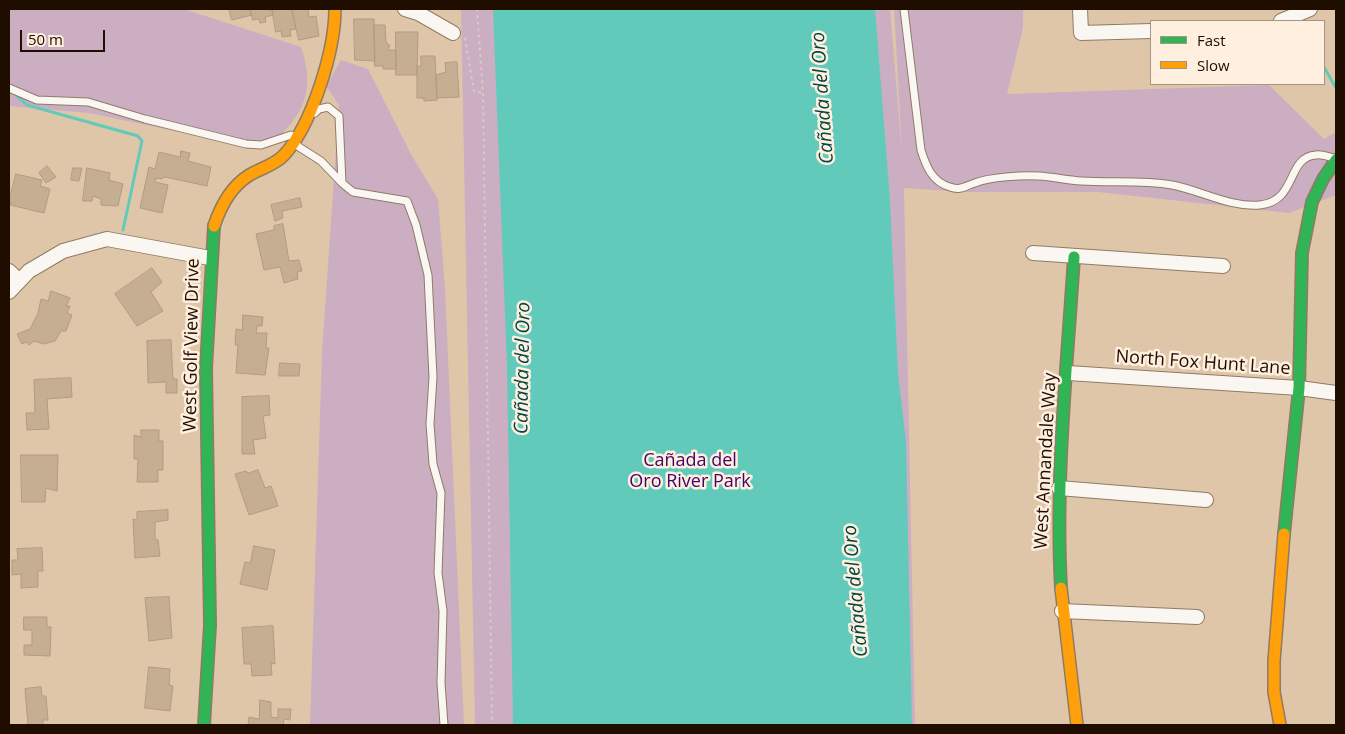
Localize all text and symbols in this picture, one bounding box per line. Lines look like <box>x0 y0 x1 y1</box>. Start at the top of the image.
scale bar <box>22 20 108 52</box>
legend <box>1150 20 1325 85</box>
text: 50 m <box>28 29 63 49</box>
text: Fast <box>1197 30 1226 50</box>
water label: Cañada del Oro <box>807 31 839 165</box>
text: Slow <box>1197 55 1230 75</box>
street label: West Golf View Drive <box>180 258 204 432</box>
water label: Cañada del Oro <box>510 302 536 434</box>
street label: North Fox Hunt Lane <box>1115 346 1291 380</box>
street label: West Annandale Way <box>1031 372 1061 550</box>
park label: Cañada del Oro River Park <box>629 450 751 492</box>
water label: Cañada del Oro <box>839 524 873 658</box>

